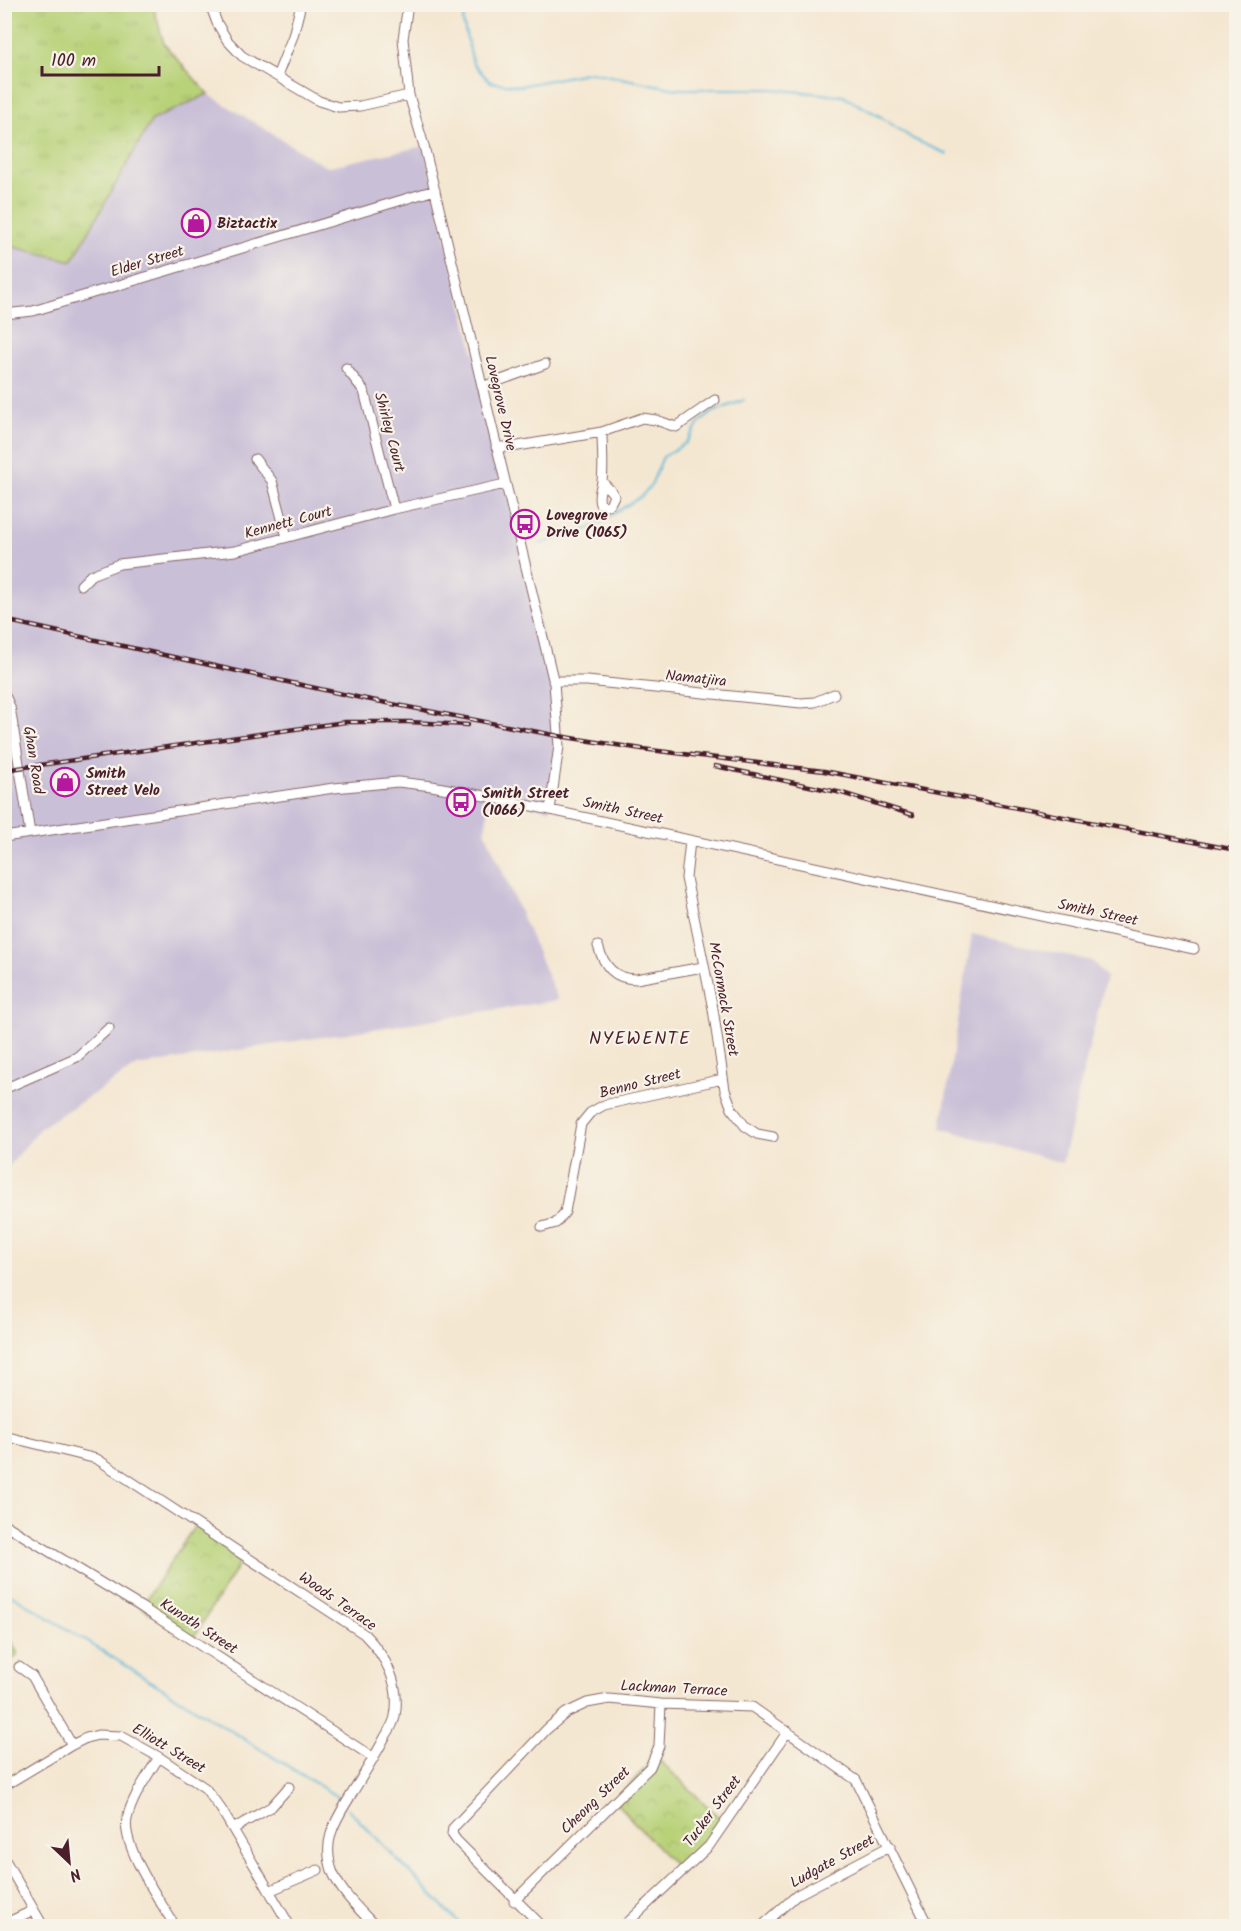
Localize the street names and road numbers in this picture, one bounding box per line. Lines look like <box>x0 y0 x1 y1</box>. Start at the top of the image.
street label: Elder Street <box>108 239 187 285</box>
street label: Lovegrove Drive <box>477 353 523 454</box>
street label: Shirley Court <box>367 390 411 475</box>
street label: Kennett Court <box>242 500 335 546</box>
street label: Namatjira <box>664 664 728 694</box>
street label: Ghan Road <box>16 725 50 796</box>
street label: Smith Street <box>580 791 665 831</box>
street label: Smith Street <box>1055 893 1140 933</box>
street label: McCormack Street <box>701 940 745 1059</box>
street label: Benno Street <box>597 1062 684 1106</box>
street label: Woods Terrace <box>294 1566 382 1638</box>
street label: Kunoth Street <box>155 1593 242 1661</box>
street label: Lackman Terrace <box>620 1674 728 1704</box>
street label: Elliott Street <box>127 1717 210 1780</box>
street label: Cheong Street <box>555 1761 636 1841</box>
street label: Tucker Street <box>678 1770 748 1853</box>
street label: Ludgate Street <box>786 1829 879 1895</box>

